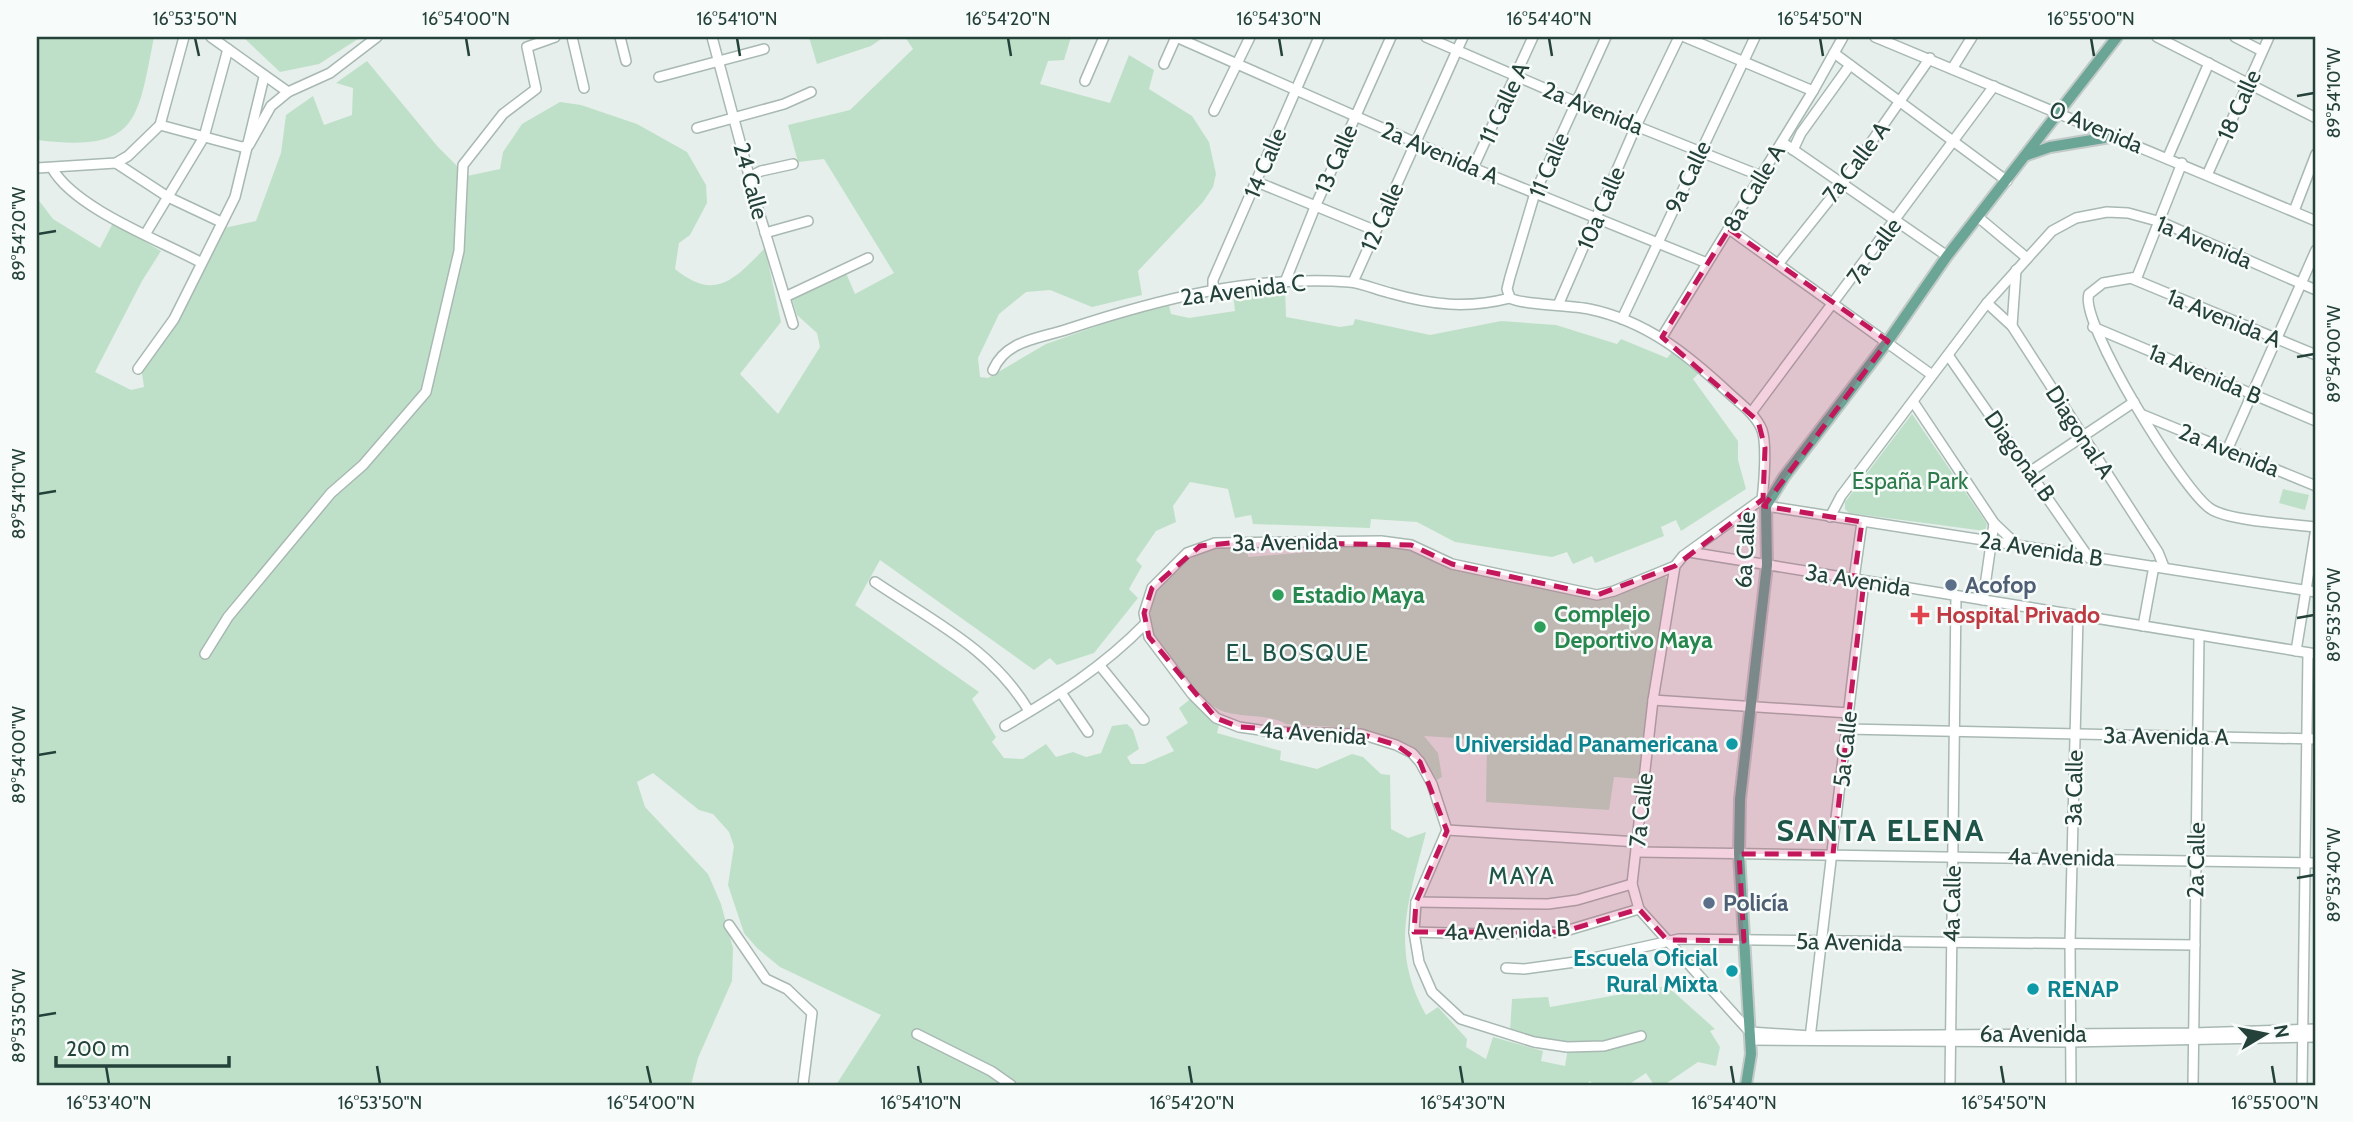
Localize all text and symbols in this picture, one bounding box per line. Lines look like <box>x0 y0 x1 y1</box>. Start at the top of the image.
text: 16°53'50"N <box>153 8 237 30</box>
text: 16°54'00"N <box>422 8 510 30</box>
text: 16°54'10"N <box>696 8 778 30</box>
text: 16°54'20"N <box>966 8 1050 30</box>
text: 16°54'30"N <box>1237 8 1321 30</box>
text: 16°54'40"N <box>1506 8 1592 30</box>
text: 16°54'50"N <box>1778 8 1862 30</box>
text: 16°55'00"N <box>2047 8 2135 30</box>
text: 89°54'10"W <box>2323 48 2345 138</box>
street label: 11 Calle A <box>1473 58 1535 148</box>
street label: 18 Calle <box>2211 65 2267 145</box>
street label: 2a Avenida <box>1539 75 1647 141</box>
street label: 0 Avenida <box>2045 95 2147 159</box>
street label: 2a Avenida A <box>1377 116 1503 190</box>
street label: 7a Calle A <box>1817 116 1895 208</box>
street label: 13 Calle <box>1308 120 1364 198</box>
street label: 14 Calle <box>1238 123 1292 202</box>
street label: 11 Calle <box>1523 128 1575 202</box>
street label: 9a Calle <box>1659 136 1717 218</box>
street label: 8a Calle A <box>1717 139 1791 237</box>
street label: 24 Calle <box>727 140 775 223</box>
street label: 10a Calle <box>1571 162 1631 254</box>
street label: 12 Calle <box>1354 178 1410 256</box>
text: 89°54'20"W <box>8 187 30 281</box>
street label: 1a Avenida <box>2152 209 2256 275</box>
street label: 7a Calle <box>1841 212 1907 289</box>
street label: 2a Avenida C <box>1179 268 1307 312</box>
street label: 1a Avenida A <box>2163 282 2285 354</box>
text: 89°54'00"W <box>2323 305 2345 403</box>
street label: 1a Avenida B <box>2144 338 2266 411</box>
street label: Diagonal A <box>2040 380 2120 484</box>
street label: Diagonal B <box>1978 405 2062 507</box>
street label: 2a Avenida <box>2175 417 2283 483</box>
text: 89°54'10"W <box>8 449 30 539</box>
park label: España Park <box>1852 467 1969 495</box>
street label: 6a Calle <box>1729 511 1761 589</box>
street label: 2a Avenida B <box>1977 525 2105 573</box>
street label: 3a Avenida <box>1232 527 1338 557</box>
street label: 3a Avenida <box>1803 558 1913 602</box>
text: 89°53'50"W <box>2323 568 2345 662</box>
place label: Acofop <box>1965 571 2036 599</box>
marker: Acofop <box>1943 577 1959 593</box>
place label: Estadio Maya <box>1292 581 1425 609</box>
marker: Estadio Maya <box>1270 587 1286 603</box>
place label: Complejo Deportivo Maya <box>1554 600 1713 654</box>
place label: Hospital Privado <box>1936 601 2100 629</box>
marker: Hospital Privado <box>1910 605 1930 625</box>
marker: Complejo Deportivo Maya <box>1532 619 1548 635</box>
district label: EL BOSQUE <box>1226 638 1370 667</box>
text: 89°54'00"W <box>8 706 30 804</box>
street label: 5a Calle <box>1827 709 1863 788</box>
street label: 4a Avenida <box>1259 715 1367 751</box>
street label: 3a Avenida A <box>2103 721 2229 751</box>
place label: Universidad Panamericana <box>1455 730 1719 758</box>
marker: Universidad Panamericana <box>1724 736 1740 752</box>
street label: 3a Calle <box>2059 749 2089 826</box>
street label: 7a Calle <box>1623 771 1659 849</box>
district label: SANTA ELENA <box>1777 812 1985 849</box>
street label: 2a Calle <box>2181 822 2211 898</box>
text: 89°53'40"W <box>2323 828 2345 922</box>
street label: 4a Avenida <box>2007 842 2115 872</box>
district label: MAYA <box>1488 861 1556 890</box>
street label: 4a Calle <box>1937 865 1967 943</box>
place label: Policía <box>1723 889 1789 917</box>
marker: Policía <box>1701 895 1717 911</box>
street label: 4a Avenida B <box>1443 914 1571 946</box>
street label: 5a Avenida <box>1796 927 1902 957</box>
place label: Escuela Oficial Rural Mixta <box>1573 944 1719 998</box>
marker: Escuela Oficial Rural Mixta <box>1724 963 1740 979</box>
text: 89°53'50"W <box>8 969 30 1063</box>
place label: RENAP <box>2047 975 2119 1003</box>
marker: RENAP <box>2025 981 2041 997</box>
north arrow <box>2230 1000 2300 1070</box>
street label: 6a Avenida <box>1979 1020 2087 1048</box>
text: N <box>2269 1023 2294 1040</box>
scale bar <box>56 1024 229 1068</box>
text: 200 m <box>66 1036 129 1061</box>
text: 16°53'40"N <box>67 1092 151 1114</box>
text: 16°53'50"N <box>338 1092 422 1114</box>
text: 16°54'00"N <box>607 1092 695 1114</box>
text: 16°54'10"N <box>880 1092 962 1114</box>
text: 16°54'20"N <box>1150 1092 1234 1114</box>
text: 16°54'30"N <box>1421 1092 1505 1114</box>
text: 16°54'40"N <box>1691 1092 1777 1114</box>
text: 16°54'50"N <box>1962 1092 2046 1114</box>
text: 16°55'00"N <box>2231 1092 2319 1114</box>

